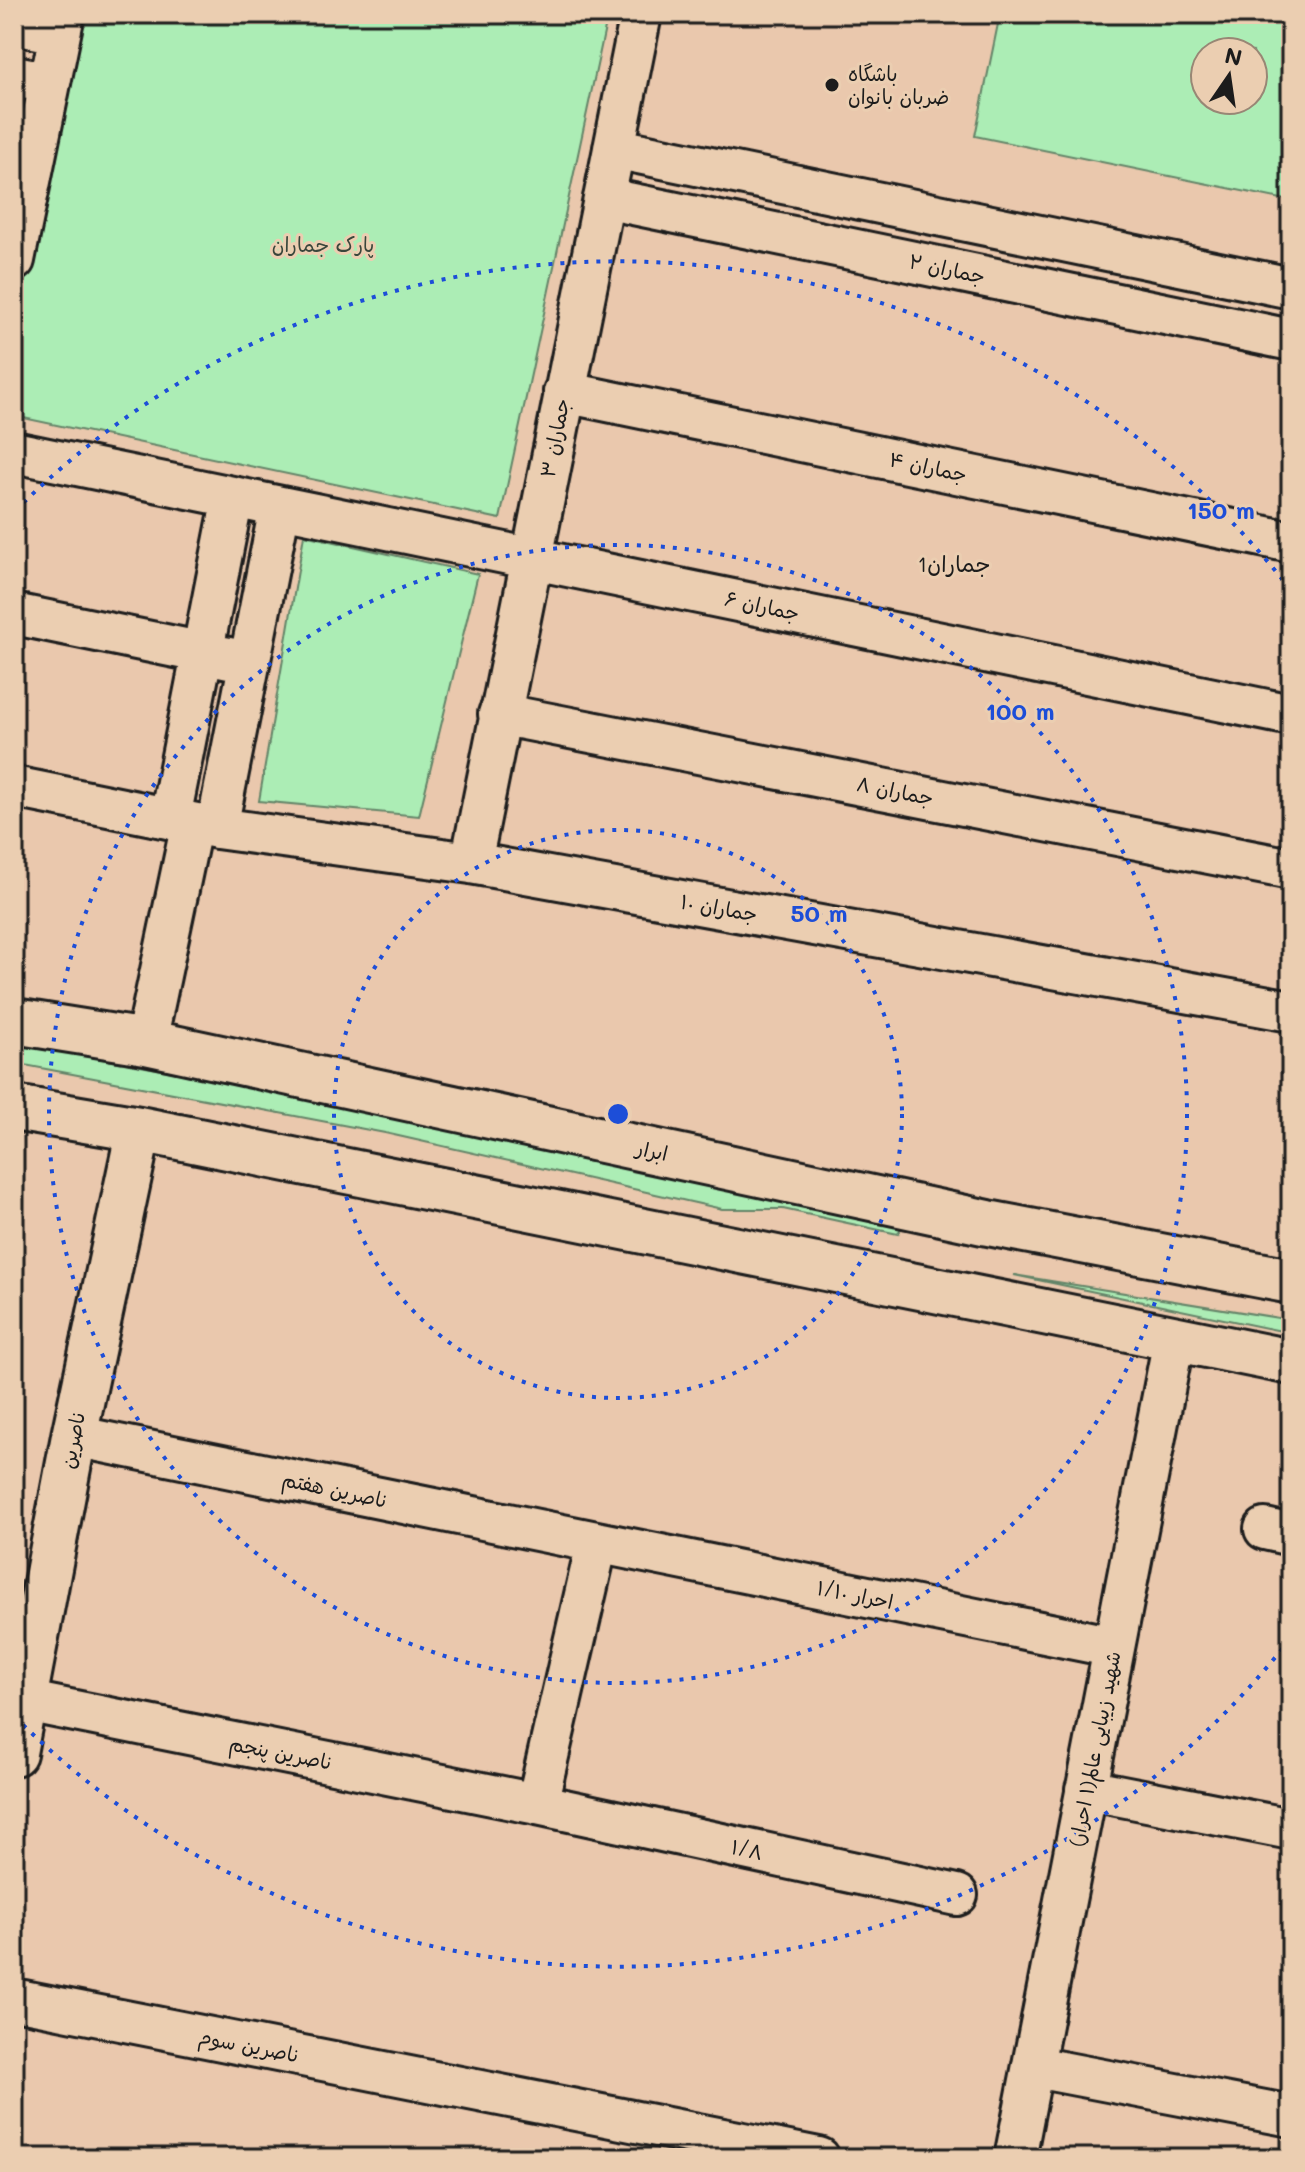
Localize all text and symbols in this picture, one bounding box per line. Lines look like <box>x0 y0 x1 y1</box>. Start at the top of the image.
north arrow <box>1189 36 1269 116</box>
text: N <box>1222 40 1245 72</box>
place label: باشگاه ضربان بانوان <box>848 60 949 109</box>
marker: باشگاه ضربان بانوان <box>823 76 841 94</box>
park label: پارک جماران <box>272 231 374 258</box>
street label: جماران ۲ <box>907 247 988 289</box>
street label: جماران ۳ <box>534 396 574 480</box>
street label: جماران ۴ <box>887 445 969 487</box>
text: 150 m <box>1187 494 1255 525</box>
district label: جماران1 <box>917 549 991 578</box>
street label: جماران ۶ <box>722 584 802 626</box>
text: 100 m <box>985 695 1055 726</box>
street label: جماران ۸ <box>854 770 936 810</box>
street label: جماران ۱۰ <box>679 887 760 927</box>
text: 50 m <box>790 897 848 928</box>
centre of rings <box>604 1100 632 1128</box>
street label: ابرار <box>632 1134 670 1166</box>
street label: ناصرین <box>54 1409 90 1471</box>
street label: ناصرین هفتم <box>279 1465 390 1516</box>
street label: ۱/۱۰ احرار <box>815 1574 896 1614</box>
street label: شهید زیبایی عالم(۱ احرار) <box>1062 1649 1129 1849</box>
street label: ناصرین پنجم <box>227 1729 335 1778</box>
street label: ۱/۸ <box>729 1833 765 1865</box>
street label: ناصرین سوم <box>196 2022 302 2071</box>

